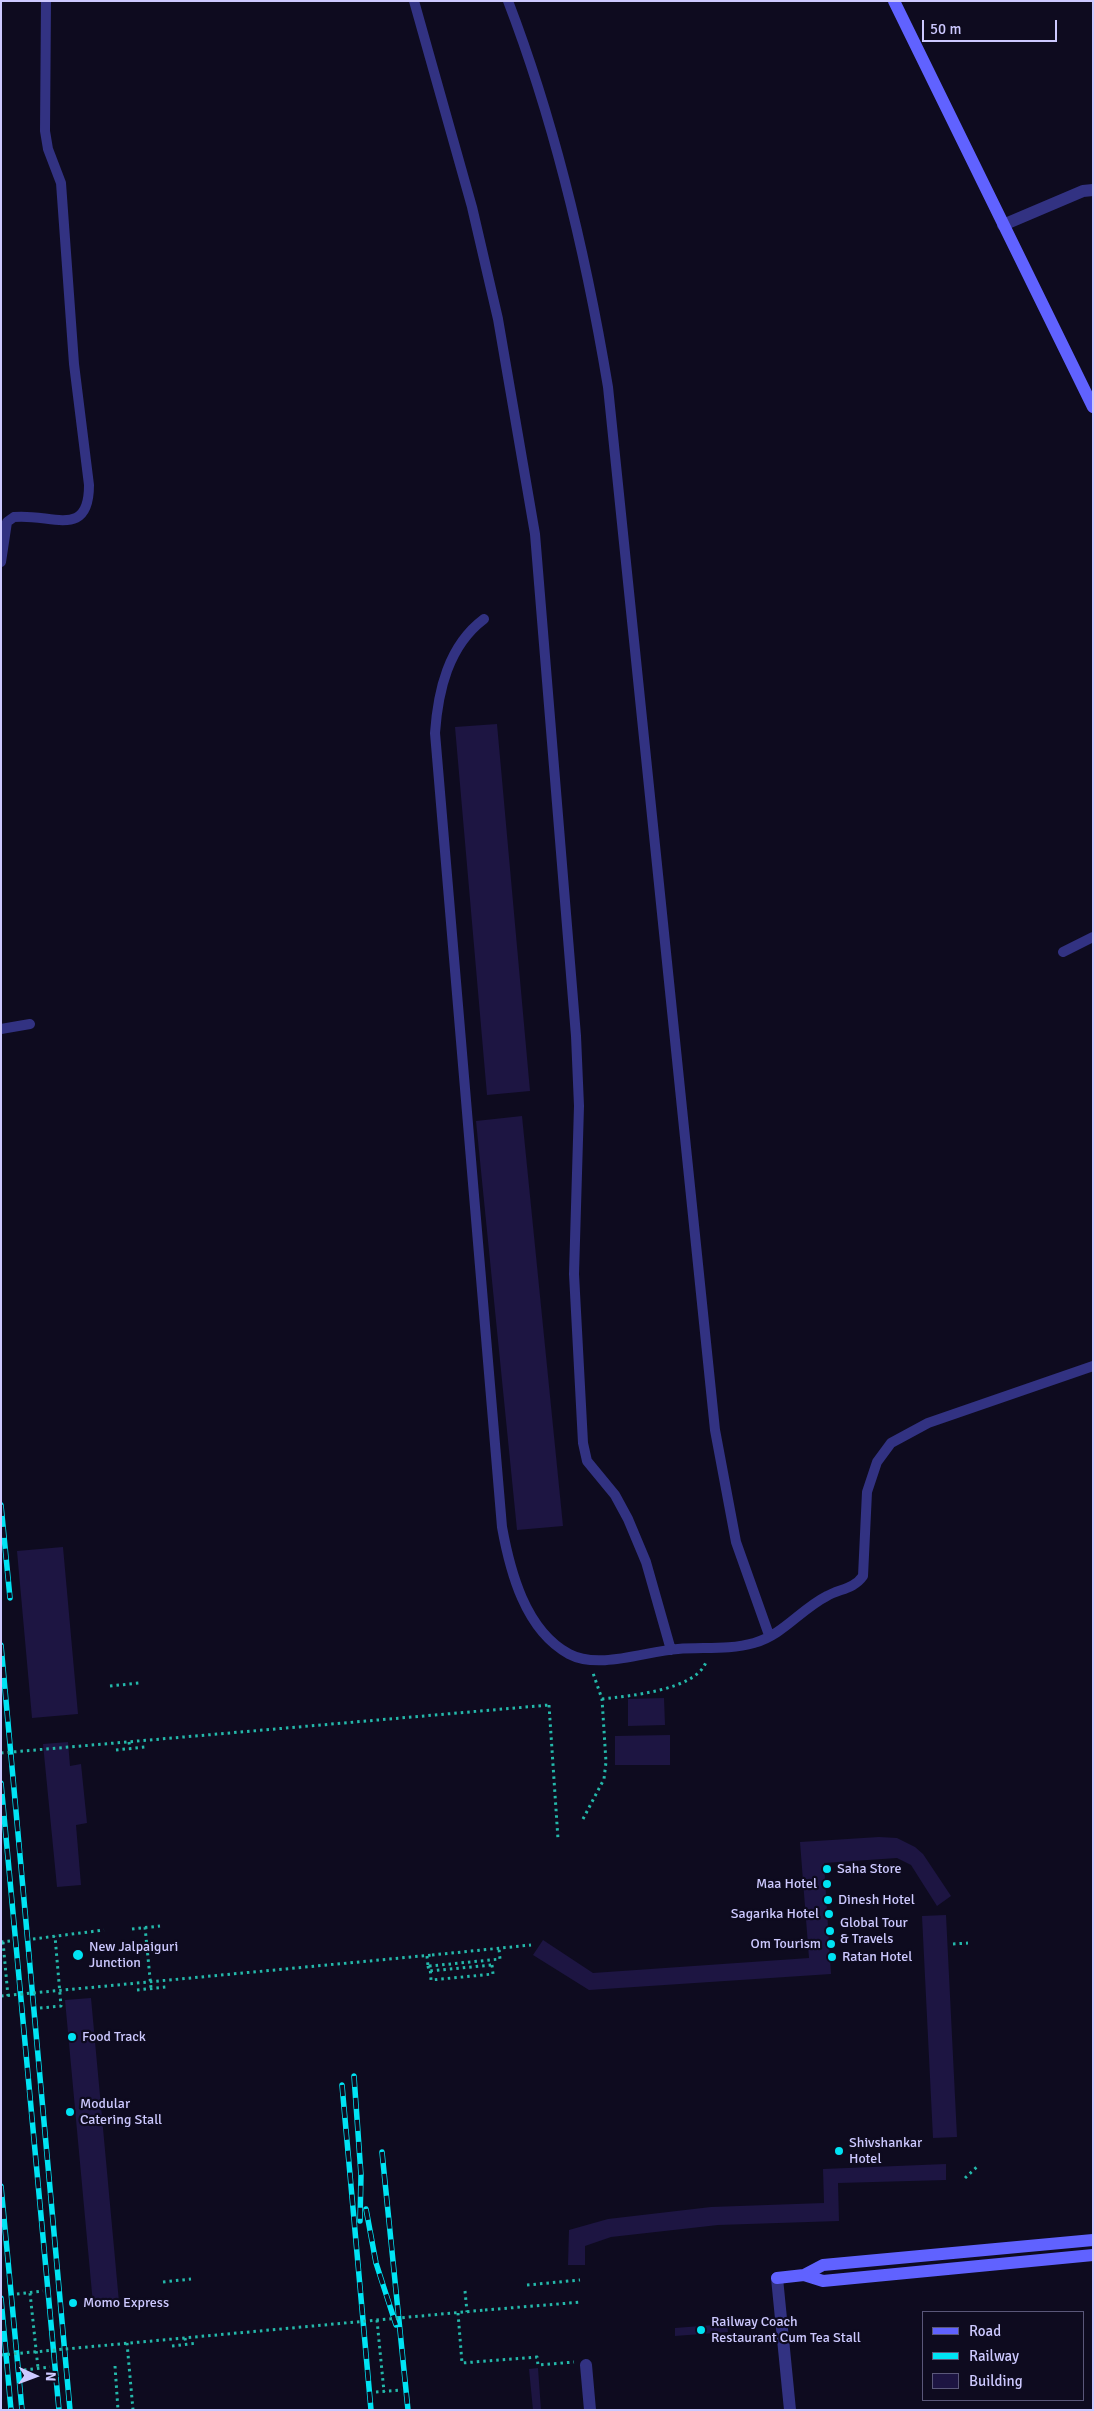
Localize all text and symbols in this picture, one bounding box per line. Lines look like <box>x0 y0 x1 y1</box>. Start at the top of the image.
scale bar <box>924 10 1059 42</box>
text: 50 m <box>930 20 961 38</box>
place label: Saha Store <box>837 1861 901 1877</box>
marker: Saha Store <box>821 1863 833 1875</box>
place label: Maa Hotel <box>756 1876 817 1892</box>
marker: Maa Hotel <box>821 1878 833 1890</box>
place label: Dinesh Hotel <box>838 1892 915 1908</box>
marker: Dinesh Hotel <box>822 1894 834 1906</box>
place label: Sagarika Hotel <box>731 1906 819 1922</box>
marker: Sagarika Hotel <box>823 1908 835 1920</box>
place label: Global Tour & Travels <box>840 1915 908 1948</box>
marker: Global Tour & Travels <box>824 1925 836 1937</box>
place label: Om Tourism <box>750 1936 821 1952</box>
marker: Om Tourism <box>825 1938 837 1950</box>
place label: New Jalpaiguri Junction <box>89 1939 178 1971</box>
marker: New Jalpaiguri Junction <box>71 1948 85 1962</box>
place label: Ratan Hotel <box>842 1949 912 1965</box>
marker: Ratan Hotel <box>826 1951 838 1963</box>
place label: Food Track <box>82 2029 146 2045</box>
marker: Food Track <box>66 2031 78 2043</box>
place label: Modular Catering Stall <box>80 2096 162 2128</box>
marker: Modular Catering Stall <box>64 2106 76 2118</box>
place label: Shivshankar Hotel <box>849 2135 922 2168</box>
marker: Shivshankar Hotel <box>833 2145 845 2157</box>
place label: Momo Express <box>83 2295 169 2311</box>
marker: Momo Express <box>67 2297 79 2309</box>
legend <box>922 2311 1084 2401</box>
place label: Railway Coach Restaurant Cum Tea Stall <box>711 2314 861 2346</box>
text: Road <box>969 2322 1001 2340</box>
marker: Railway Coach Restaurant Cum Tea Stall <box>695 2324 707 2336</box>
text: Railway <box>969 2347 1019 2365</box>
north arrow <box>10 2351 60 2401</box>
text: N <box>42 2371 59 2382</box>
text: Building <box>969 2372 1023 2390</box>

